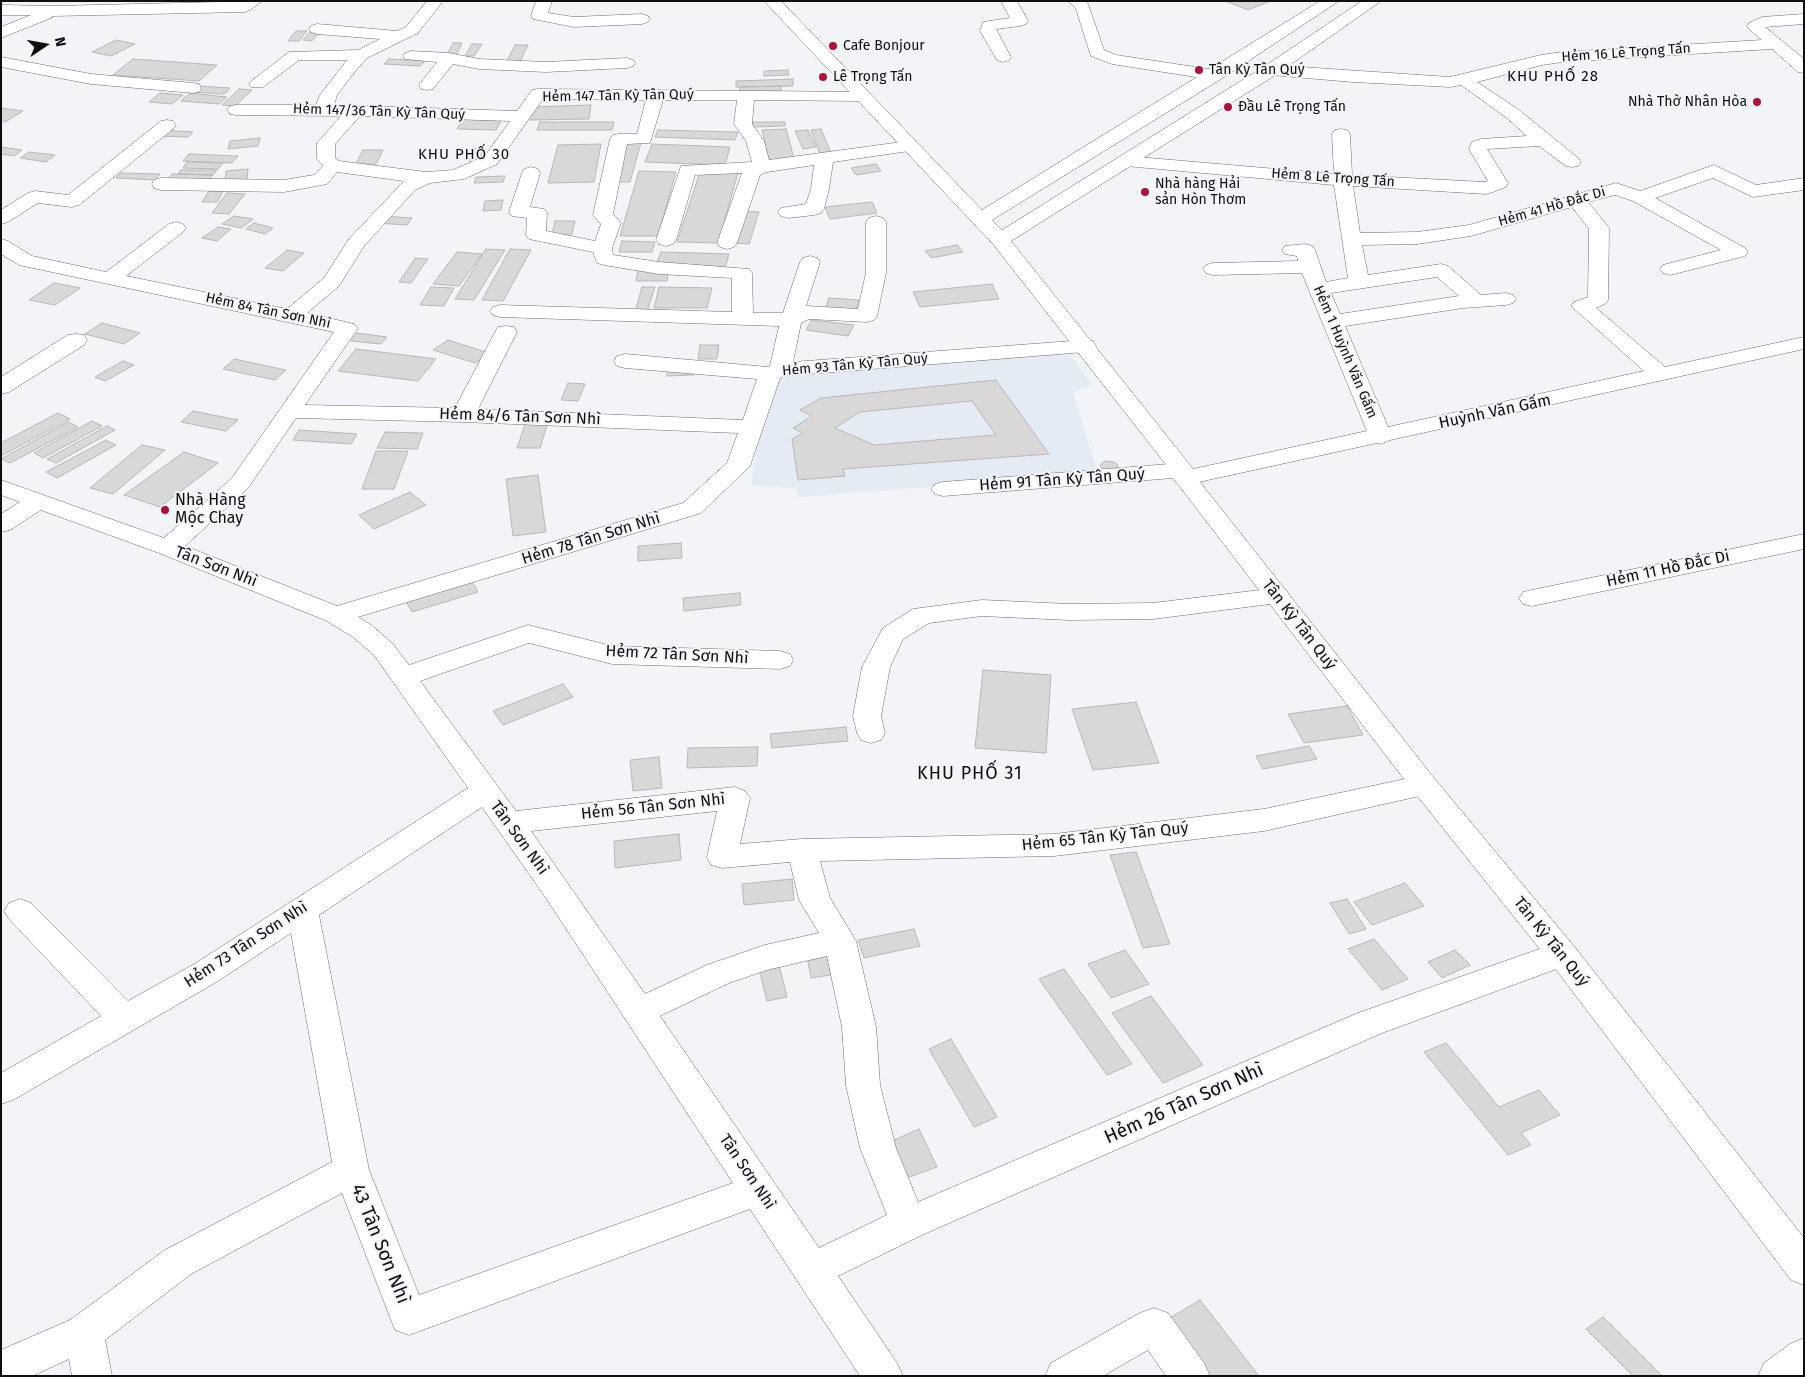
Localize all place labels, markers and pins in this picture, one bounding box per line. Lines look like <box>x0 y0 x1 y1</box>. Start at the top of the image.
place label: Cafe Bonjour <box>843 38 925 54</box>
marker: Cafe Bonjour <box>827 40 839 52</box>
place label: Tân Kỳ Tân Quý <box>1209 62 1305 78</box>
marker: Tân Kỳ Tân Quý <box>1193 64 1205 76</box>
place label: Lê Trọng Tấn <box>833 69 912 85</box>
marker: Lê Trọng Tấn <box>817 71 829 83</box>
place label: Nhà Thờ Nhân Hòa <box>1628 94 1747 110</box>
marker: Nhà Thờ Nhân Hòa <box>1751 96 1763 108</box>
place label: Đầu Lê Trọng Tấn <box>1238 99 1346 115</box>
marker: Đầu Lê Trọng Tấn <box>1222 101 1234 113</box>
place label: Nhà hàng Hải sản Hòn Thơm <box>1155 176 1246 208</box>
marker: Nhà hàng Hải sản Hòn Thơm <box>1139 186 1151 198</box>
place label: Nhà Hàng Mộc Chay <box>175 491 246 529</box>
marker: Nhà Hàng Mộc Chay <box>159 504 171 516</box>

